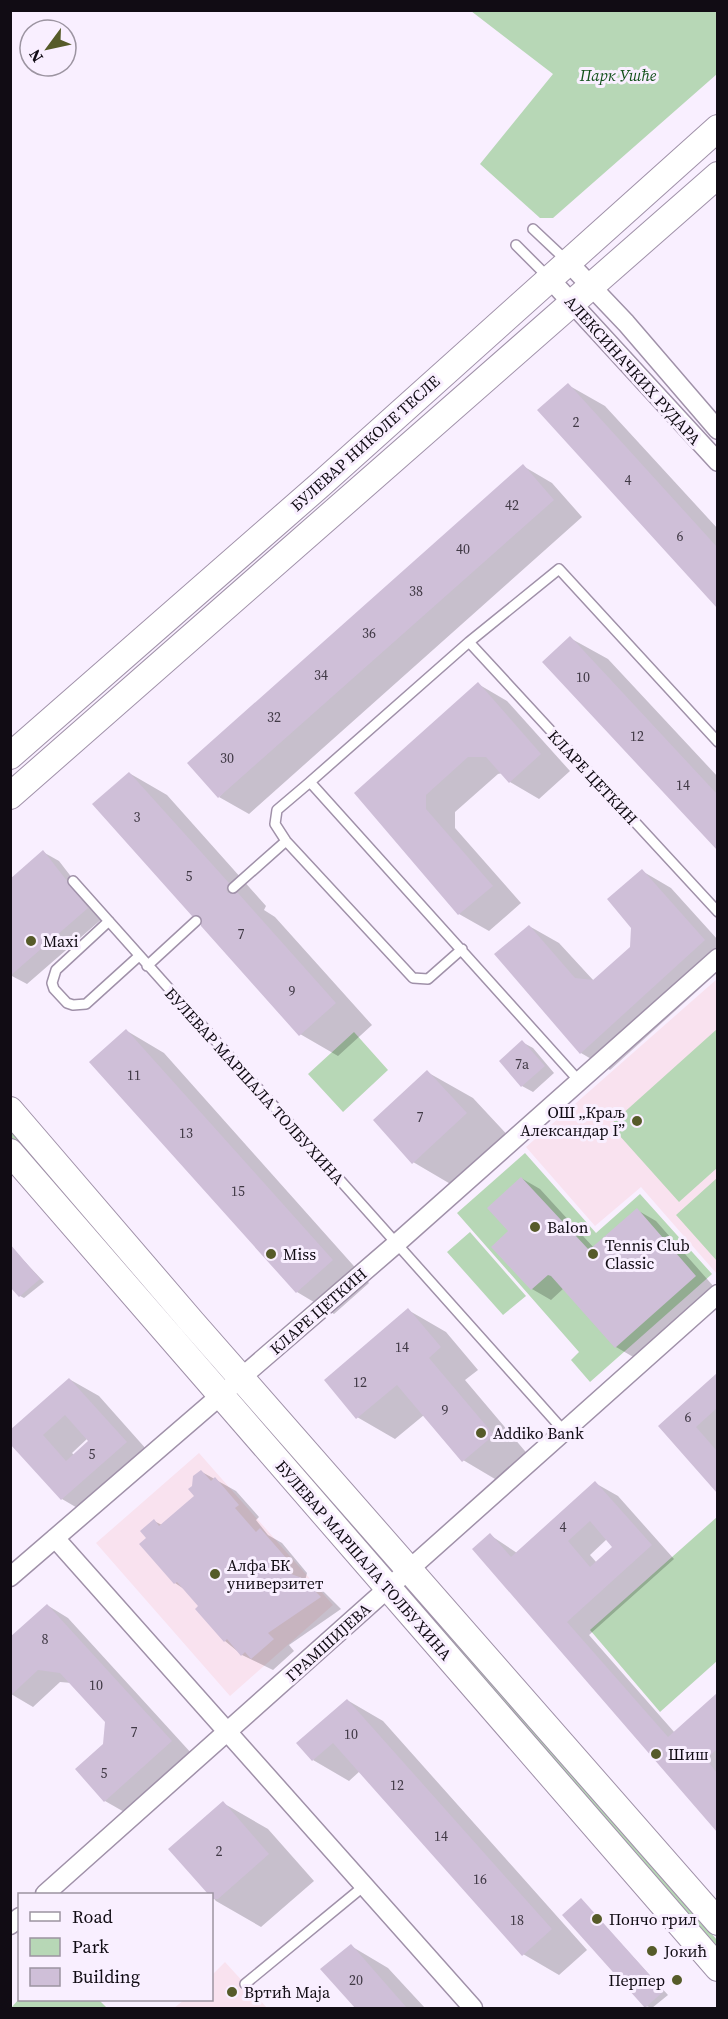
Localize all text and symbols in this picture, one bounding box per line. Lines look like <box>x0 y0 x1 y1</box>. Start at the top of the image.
north arrow <box>18 18 78 78</box>
text: N <box>23 45 48 67</box>
park label: Парк Ушће <box>579 64 657 86</box>
street label: АЛЕКСИНАЧКИХ РУДАРА <box>560 291 706 450</box>
street label: БУЛЕВАР НИКОЛЕ ТЕСЛЕ <box>286 370 445 516</box>
house number: 2 <box>573 412 580 432</box>
house number: 4 <box>625 470 632 490</box>
house number: 42 <box>505 495 519 515</box>
house number: 6 <box>677 526 684 546</box>
house number: 40 <box>456 539 470 559</box>
house number: 38 <box>409 581 423 601</box>
house number: 36 <box>362 623 376 643</box>
house number: 34 <box>314 665 328 685</box>
house number: 10 <box>576 667 590 687</box>
house number: 32 <box>267 707 281 727</box>
street label: КЛАРЕ ЦЕТКИН <box>543 725 643 829</box>
house number: 12 <box>630 726 644 746</box>
house number: 30 <box>220 748 234 768</box>
house number: 14 <box>676 775 690 795</box>
house number: 3 <box>134 807 141 827</box>
house number: 5 <box>186 866 193 886</box>
house number: 7 <box>238 924 245 944</box>
place label: Maxi <box>43 930 79 952</box>
marker: Maxi <box>24 934 38 948</box>
house number: 9 <box>289 981 296 1001</box>
street label: БУЛЕВАР МАРШАЛА ТОЛБУХИНА <box>160 983 350 1190</box>
house number: 7a <box>515 1054 530 1074</box>
house number: 11 <box>127 1065 141 1085</box>
place label: ОШ „Краљ Александар I” <box>520 1101 625 1141</box>
house number: 7 <box>417 1107 424 1127</box>
marker: ОШ „Краљ Александар I” <box>630 1114 644 1128</box>
house number: 13 <box>179 1123 193 1143</box>
house number: 15 <box>231 1181 245 1201</box>
place label: Balon <box>547 1216 589 1238</box>
marker: Balon <box>528 1220 542 1234</box>
place label: Tennis Club Classic <box>605 1234 690 1274</box>
place label: Miss <box>283 1243 316 1265</box>
marker: Miss <box>264 1247 278 1261</box>
marker: Tennis Club Classic <box>586 1247 600 1261</box>
street label: КЛАРЕ ЦЕТКИН <box>265 1263 371 1359</box>
house number: 14 <box>395 1337 409 1357</box>
house number: 12 <box>353 1372 367 1392</box>
house number: 9 <box>442 1400 449 1420</box>
house number: 6 <box>685 1407 692 1427</box>
place label: Addiko Bank <box>493 1422 584 1444</box>
marker: Addiko Bank <box>474 1426 488 1440</box>
house number: 5 <box>89 1444 96 1464</box>
street label: БУЛЕВАР МАРШАЛА ТОЛБУХИНА <box>271 1455 457 1665</box>
house number: 4 <box>560 1517 567 1537</box>
place label: Алфа БК универзитет <box>227 1554 324 1594</box>
marker: Алфа БК универзитет <box>208 1567 222 1581</box>
street label: ГРАМШИЈЕВА <box>281 1598 376 1686</box>
house number: 8 <box>42 1629 49 1649</box>
house number: 10 <box>89 1675 103 1695</box>
house number: 7 <box>131 1722 138 1742</box>
house number: 10 <box>344 1724 358 1744</box>
place label: Шиш <box>668 1743 709 1765</box>
marker: Шиш <box>649 1747 663 1761</box>
house number: 5 <box>101 1763 108 1783</box>
house number: 12 <box>390 1775 404 1795</box>
house number: 14 <box>434 1826 448 1846</box>
house number: 2 <box>216 1841 223 1861</box>
house number: 16 <box>473 1869 487 1889</box>
legend <box>18 1893 213 2001</box>
text: Road <box>72 1904 113 1929</box>
place label: Пончо грил <box>609 1908 697 1930</box>
house number: 18 <box>510 1910 524 1930</box>
marker: Пончо грил <box>590 1912 604 1926</box>
text: Park <box>72 1934 109 1959</box>
place label: Јокић <box>663 1940 708 1962</box>
marker: Јокић <box>645 1944 659 1958</box>
text: Building <box>72 1964 140 1989</box>
place label: Перпер <box>608 1969 665 1991</box>
house number: 20 <box>349 1970 363 1990</box>
marker: Перпер <box>670 1973 684 1987</box>
place label: Вртић Маја <box>244 1981 331 2003</box>
marker: Вртић Маја <box>225 1985 239 1999</box>

